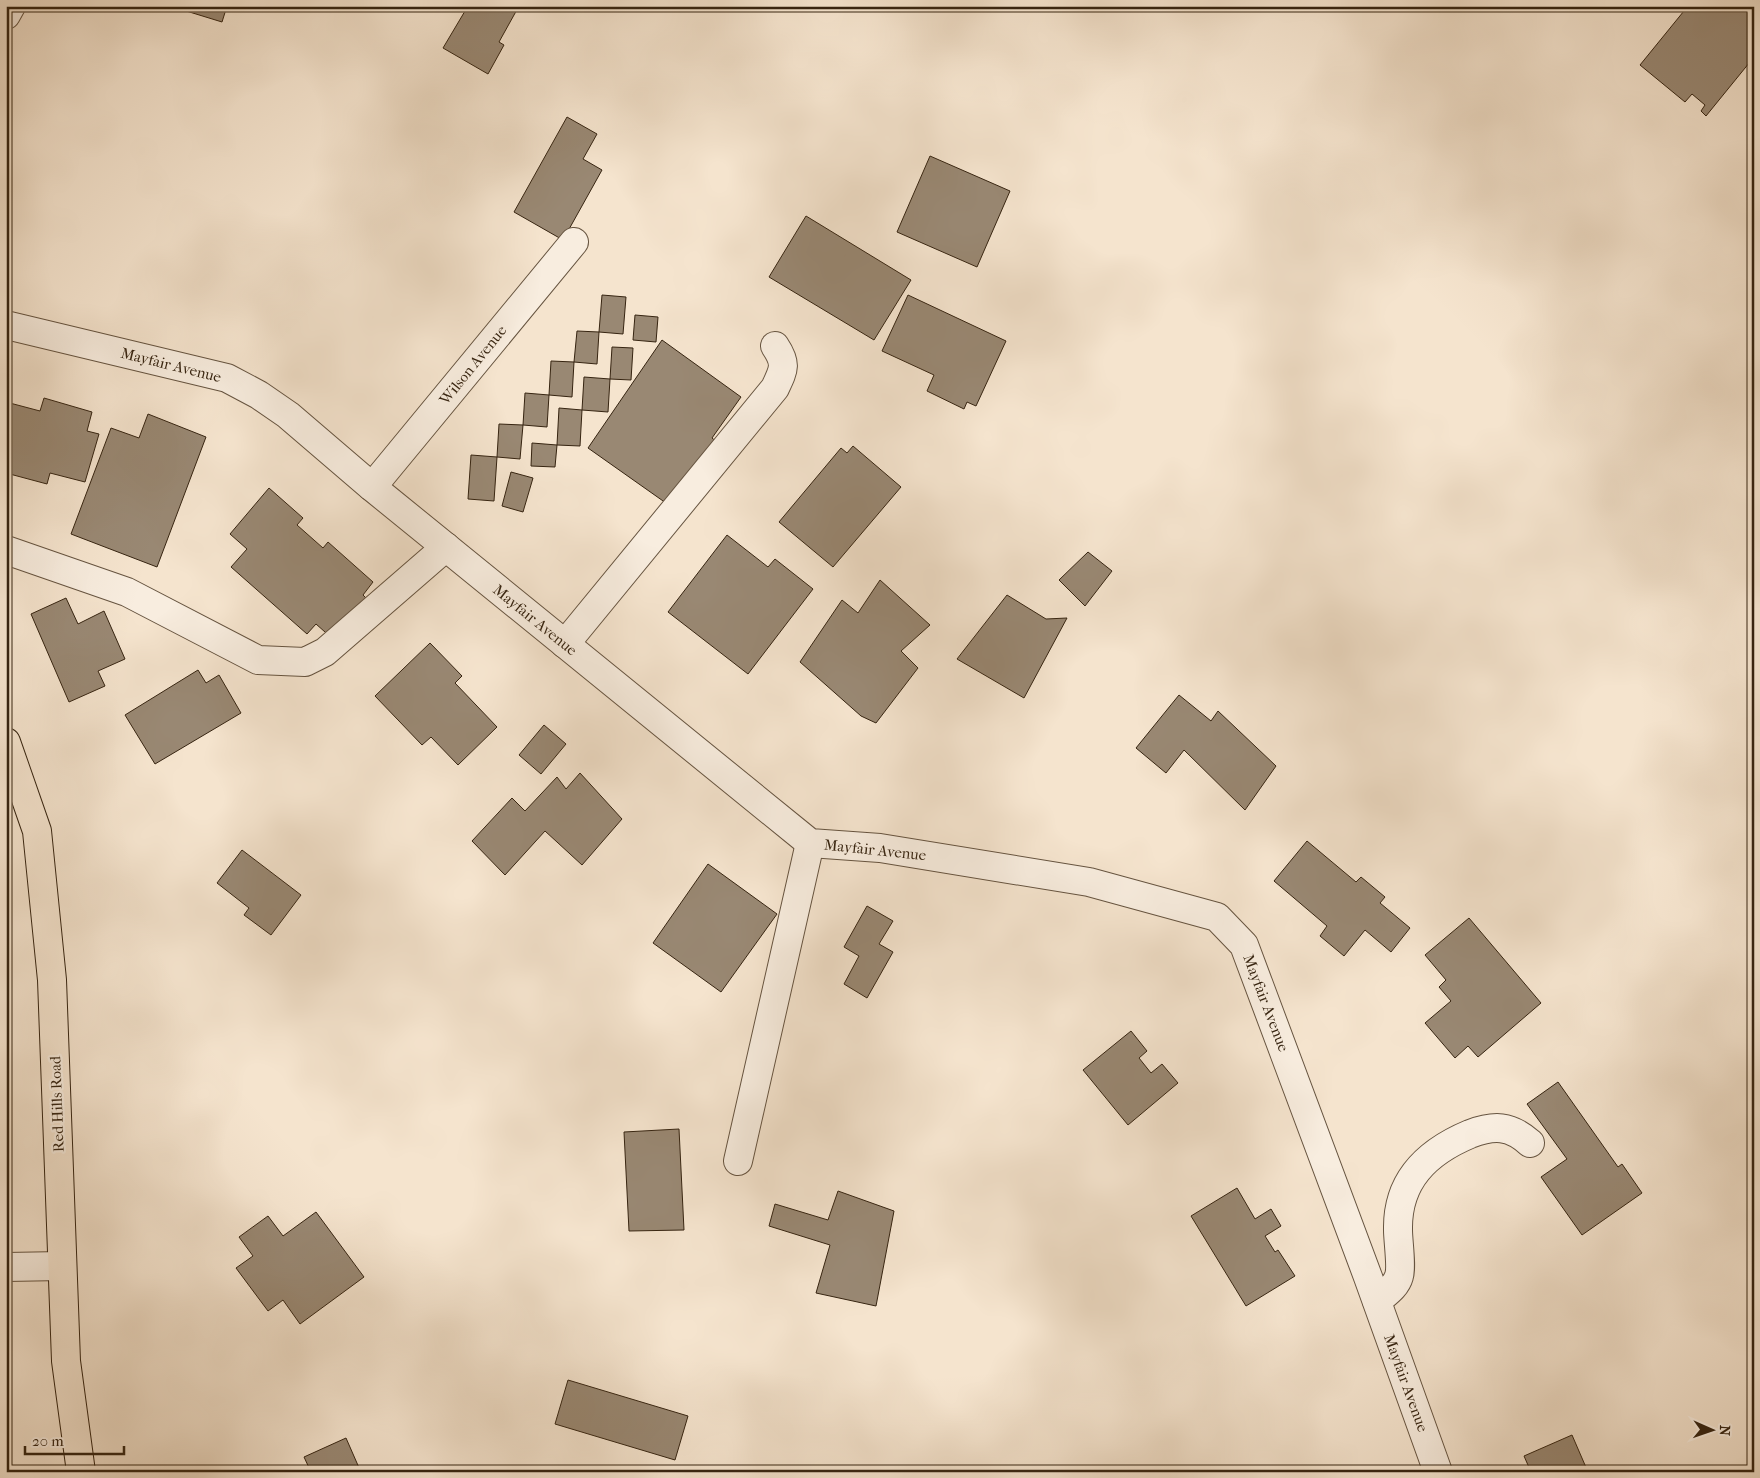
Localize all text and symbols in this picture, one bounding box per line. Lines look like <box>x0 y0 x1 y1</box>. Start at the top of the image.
street label: Wilson Avenue <box>435 321 511 409</box>
street label: Mayfair Avenue <box>119 344 224 386</box>
street label: Mayfair Avenue <box>489 581 581 660</box>
street label: Mayfair Avenue <box>823 836 928 864</box>
street label: Mayfair Avenue <box>1239 952 1293 1055</box>
street label: Red Hills Road <box>46 1055 68 1152</box>
street label: Mayfair Avenue <box>1380 1332 1432 1435</box>
north arrow <box>1688 1406 1738 1456</box>
scale bar <box>25 1423 124 1455</box>
text: N <box>1716 1425 1733 1436</box>
text: 20 m <box>32 1432 64 1450</box>

